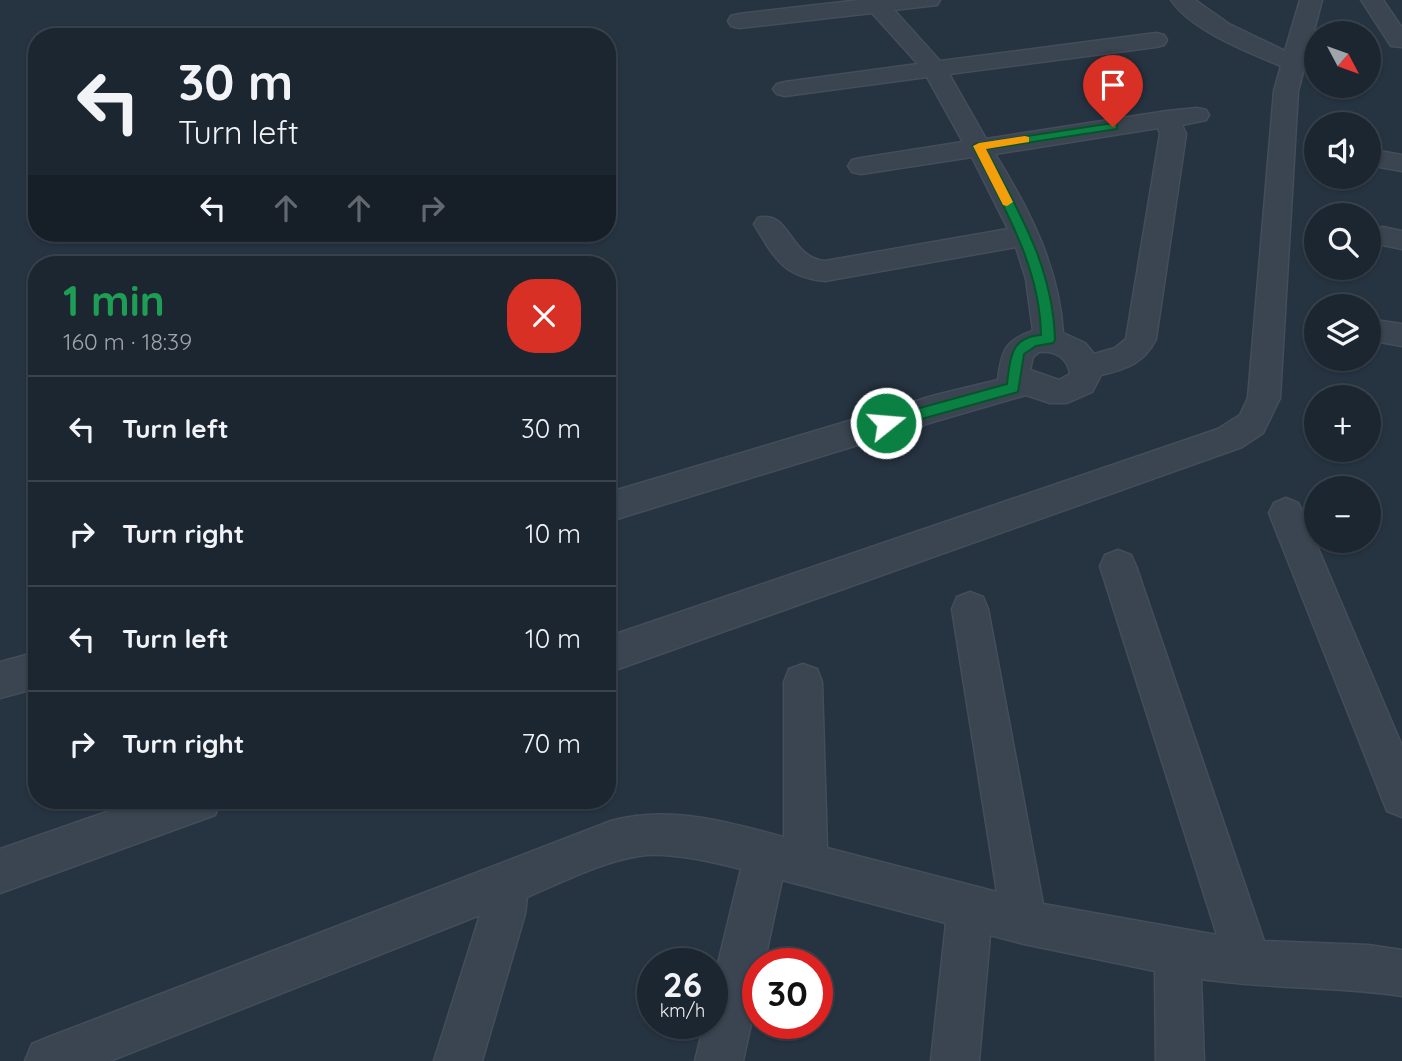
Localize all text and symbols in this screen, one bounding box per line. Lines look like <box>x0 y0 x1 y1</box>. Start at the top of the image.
north arrow <box>1304 21 1381 98</box>
map controls <box>1304 21 1381 553</box>
text: 30 m <box>178 51 293 112</box>
pin <box>1083 55 1143 127</box>
icon: left <box>63 56 154 147</box>
icon: arrive <box>1094 66 1132 104</box>
text: Turn left <box>178 112 299 152</box>
button: sound <box>1304 112 1381 189</box>
icon: left <box>194 189 232 227</box>
icon: ahead <box>267 189 305 227</box>
icon: ahead <box>340 189 378 227</box>
icon: right <box>413 189 451 227</box>
button: search <box>1304 203 1381 280</box>
text: 1 min <box>63 274 165 327</box>
button: close <box>507 279 581 353</box>
button: layers <box>1304 294 1381 371</box>
text: 160 m · 18:39 <box>63 327 192 356</box>
button: + <box>1304 385 1381 462</box>
position arrow <box>849 386 923 460</box>
icon: left <box>63 410 101 448</box>
text: Turn left <box>122 412 229 445</box>
text: 30 m <box>521 412 581 445</box>
button: − <box>1304 476 1381 553</box>
icon: right <box>63 515 101 553</box>
text: Turn right <box>122 517 244 550</box>
text: 10 m <box>525 517 581 550</box>
icon: left <box>63 620 101 658</box>
text: Turn left <box>122 622 229 655</box>
text: 10 m <box>525 622 581 655</box>
icon: right <box>63 725 101 763</box>
text: Turn right <box>122 727 244 760</box>
text: 70 m <box>521 727 581 760</box>
speed limit sign: 30 <box>742 948 833 1039</box>
text: 26 <box>663 962 702 1006</box>
text: km/h <box>660 999 705 1022</box>

